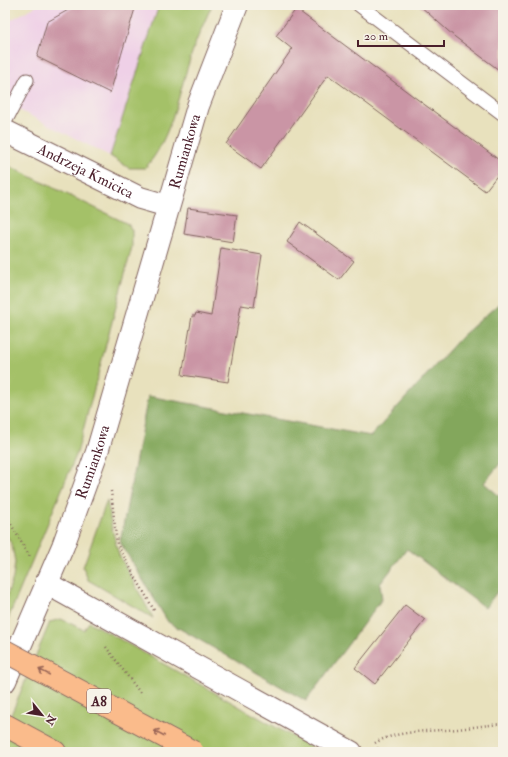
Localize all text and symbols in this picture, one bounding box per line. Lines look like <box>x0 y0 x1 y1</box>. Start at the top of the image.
scale bar <box>358 22 444 48</box>
text: 20 m <box>364 29 389 44</box>
street label: Rumiankowa <box>165 111 205 191</box>
street label: Andrzeja Kmicica <box>33 139 137 204</box>
street label: Rumiankowa <box>72 422 115 502</box>
one-way arrow <box>39 668 51 675</box>
road number: A8 <box>87 689 111 713</box>
north arrow <box>22 695 62 735</box>
text: N <box>42 711 59 728</box>
one-way arrow <box>153 729 165 736</box>

